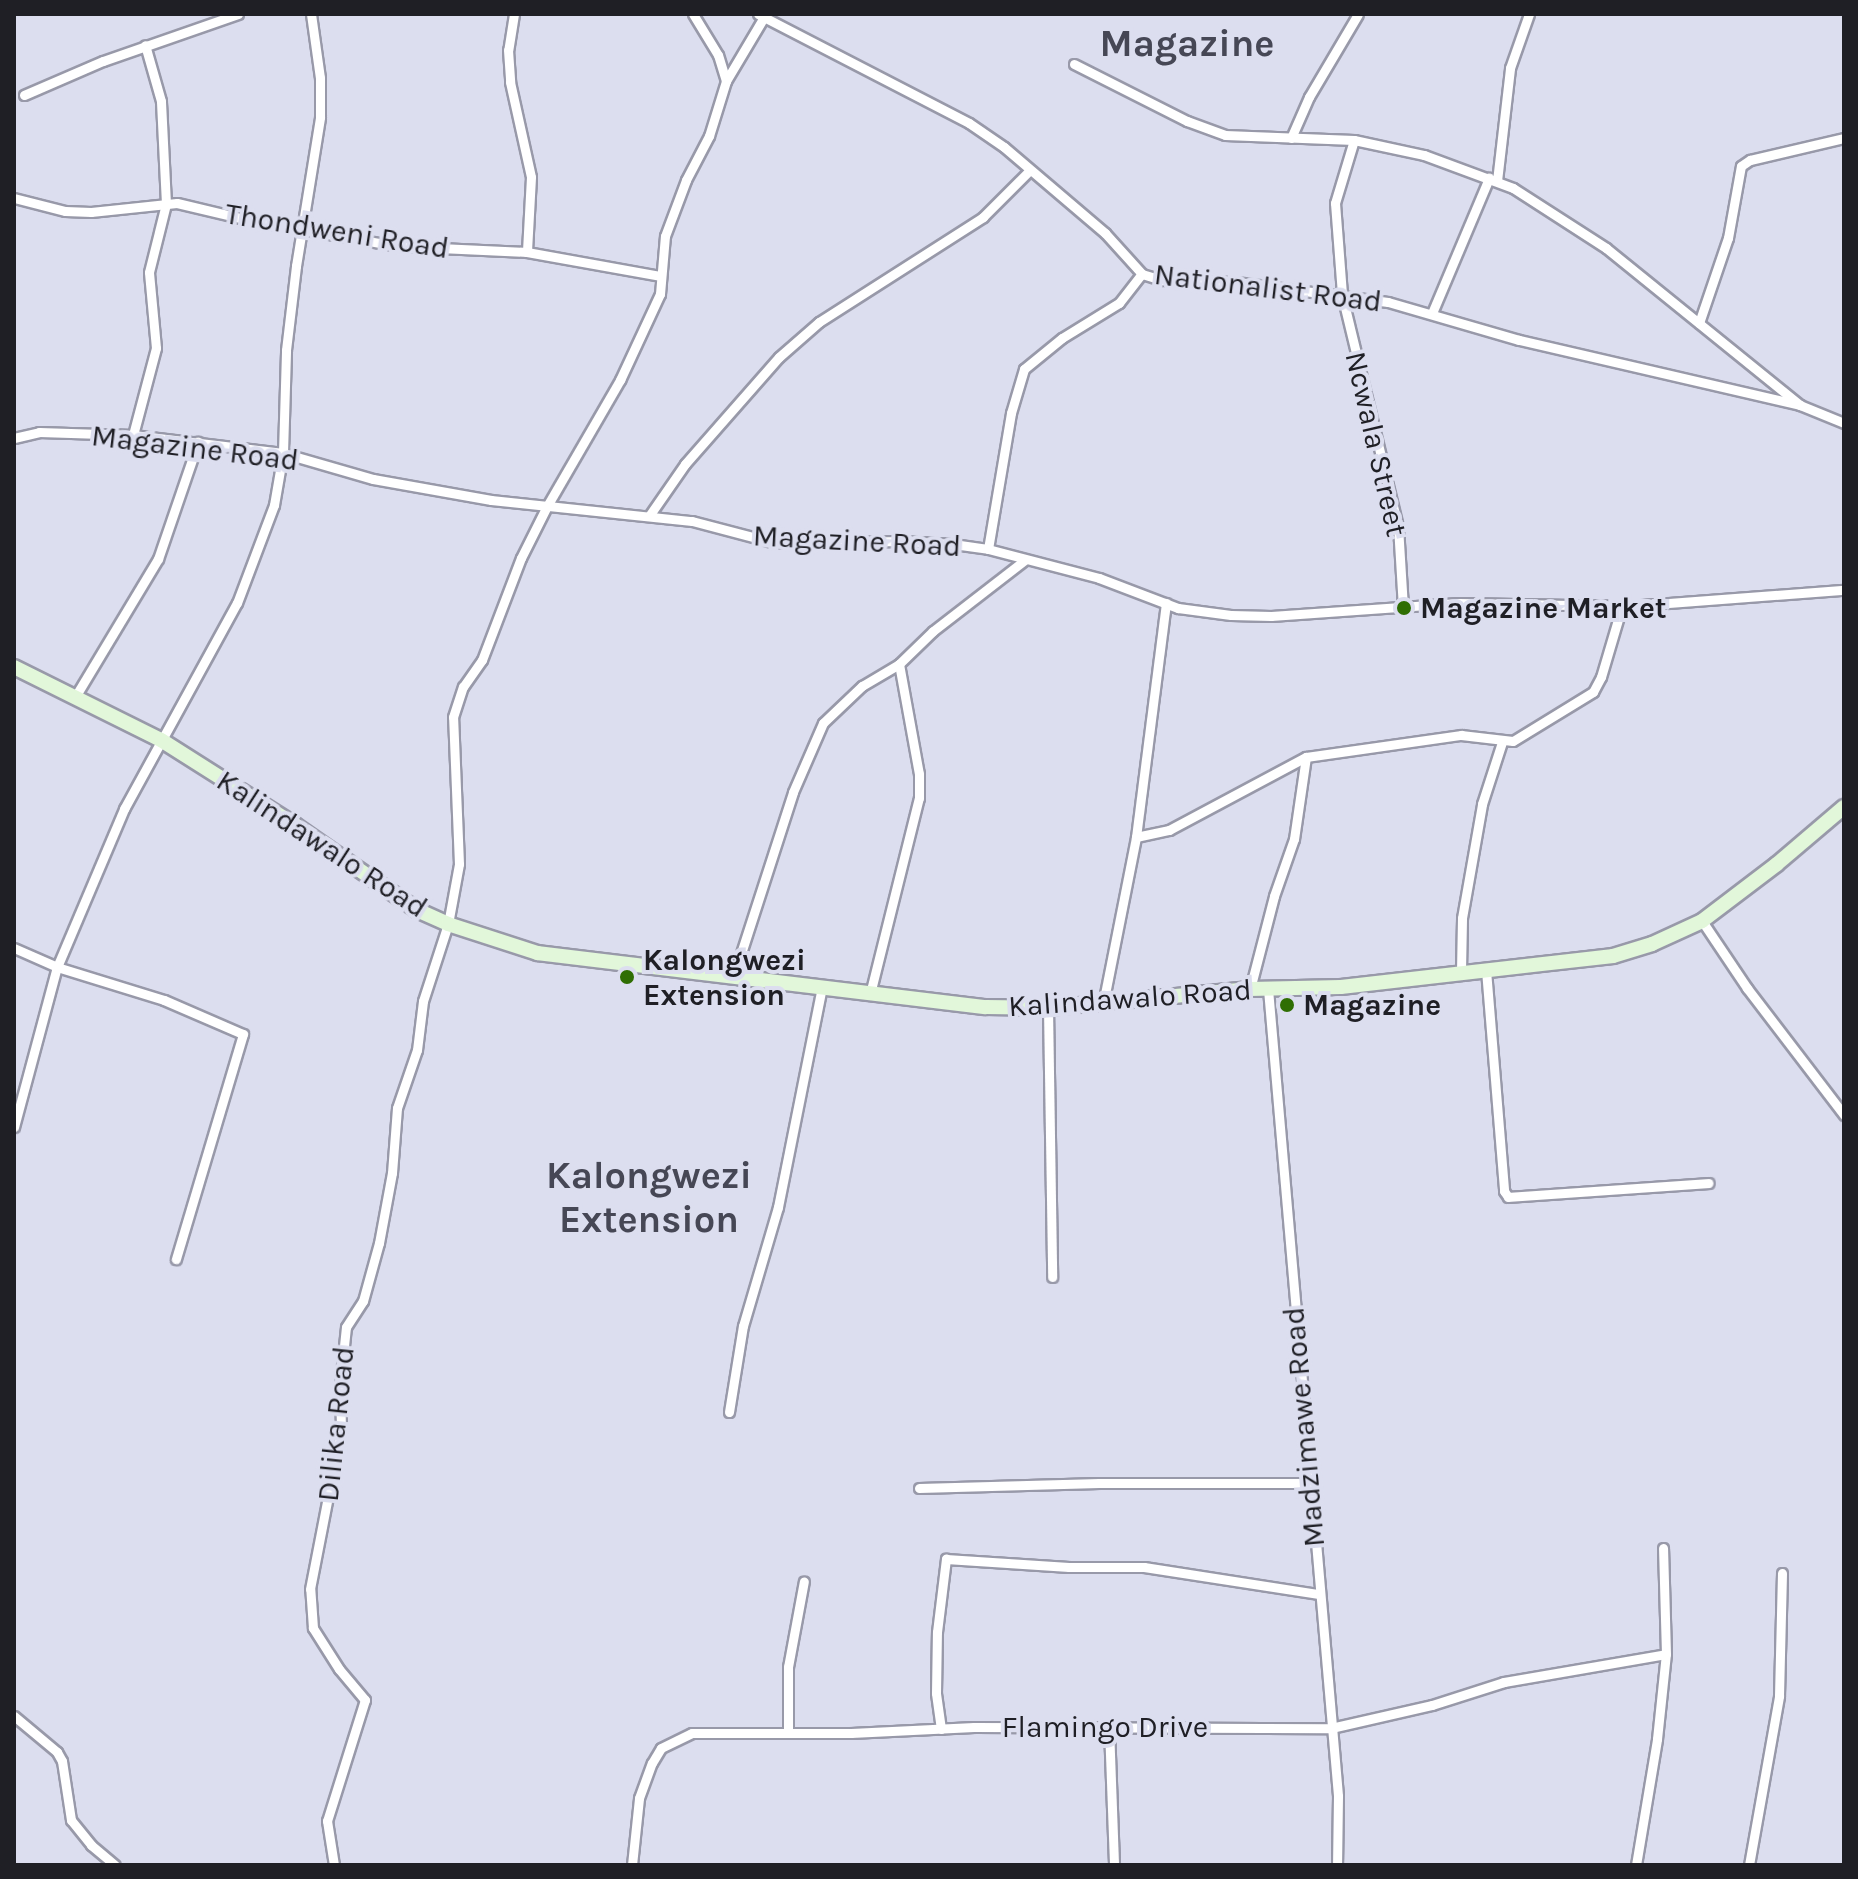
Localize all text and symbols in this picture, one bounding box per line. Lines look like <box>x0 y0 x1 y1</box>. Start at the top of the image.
district label: Magazine <box>1100 21 1274 67</box>
street label: Thondweni Road <box>223 196 451 266</box>
street label: Nationalist Road <box>1152 256 1384 320</box>
street label: Ncwala Street <box>1337 348 1415 540</box>
street label: Magazine Road <box>89 417 301 479</box>
street label: Magazine Road <box>752 518 962 564</box>
place label: Magazine Market <box>1420 590 1667 626</box>
marker: Magazine Market <box>1395 599 1413 617</box>
street label: Kalindawalo Road <box>210 763 434 925</box>
place label: Kalongwezi Extension <box>643 942 806 1012</box>
marker: Kalongwezi Extension <box>618 968 636 986</box>
street label: Kalindawalo Road <box>1007 972 1253 1024</box>
place label: Magazine <box>1303 987 1441 1023</box>
marker: Magazine <box>1278 996 1296 1014</box>
district label: Kalongwezi Extension <box>546 1153 752 1242</box>
street label: Madzimawe Road <box>1276 1305 1332 1549</box>
street label: Dilika Road <box>310 1345 362 1503</box>
street label: Flamingo Drive <box>1002 1709 1208 1745</box>

